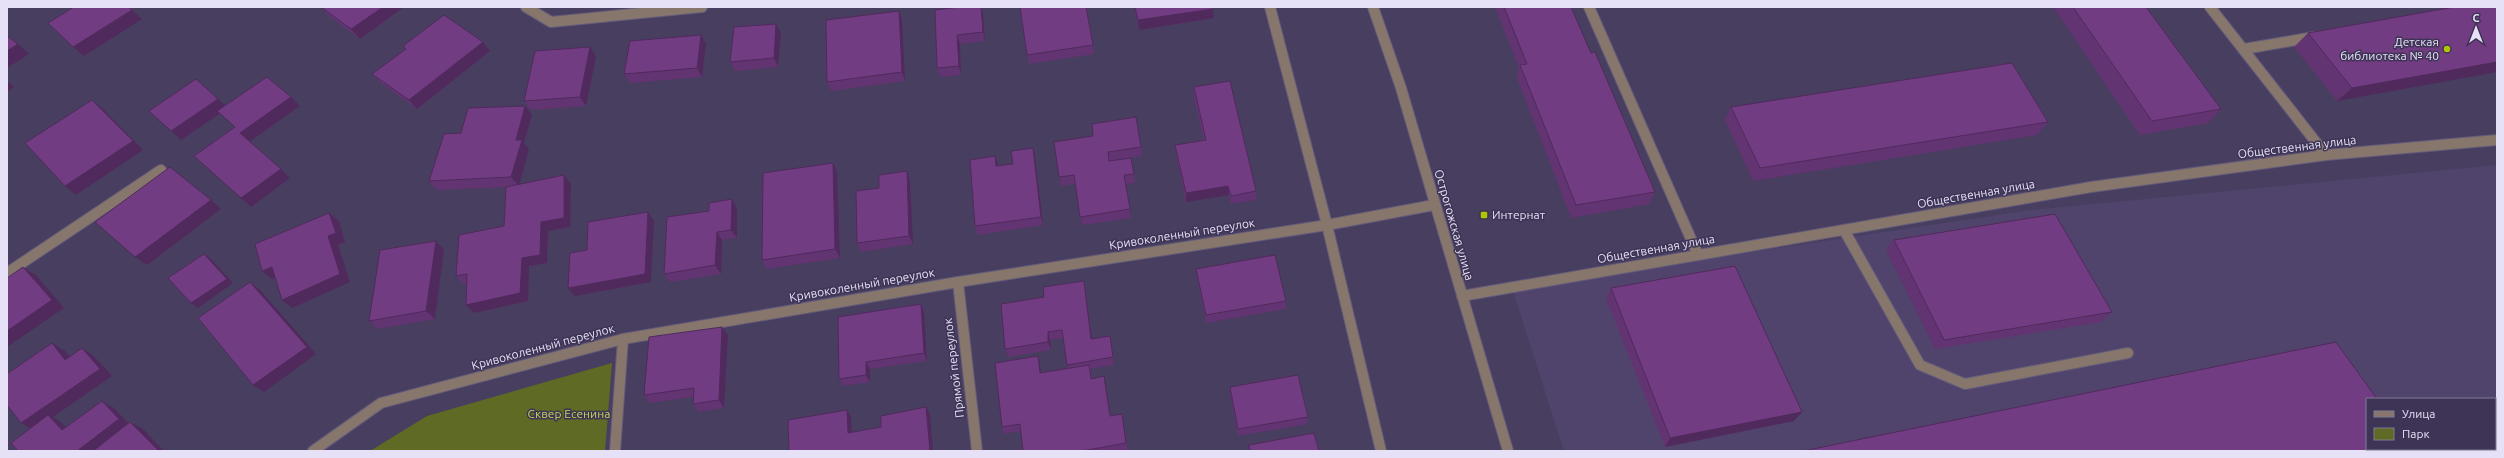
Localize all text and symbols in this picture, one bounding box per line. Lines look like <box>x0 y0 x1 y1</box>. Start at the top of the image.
north arrow <box>2456 8 2496 48</box>
text: С <box>2472 12 2480 24</box>
place label: Детская библиотека № 40 <box>2340 35 2439 62</box>
marker: Детская библиотека № 40 <box>2442 44 2452 54</box>
street label: Общественная улица <box>2237 133 2357 160</box>
street label: Острогожская улица <box>1432 168 1477 282</box>
street label: Общественная улица <box>1916 177 2036 210</box>
place label: Интернат <box>1492 208 1546 221</box>
marker: Интернат <box>1479 210 1489 220</box>
street label: Кривоколенный переулок <box>1108 216 1256 251</box>
street label: Общественная улица <box>1596 232 1716 265</box>
street label: Кривоколенный переулок <box>788 265 936 304</box>
street label: Прямой переулок <box>941 317 966 419</box>
street label: Кривоколенный переулок <box>470 321 616 372</box>
legend <box>2366 398 2496 450</box>
park label: Сквер Есенина <box>528 407 610 420</box>
text: Улица <box>2402 407 2435 420</box>
text: Парк <box>2402 427 2430 440</box>

